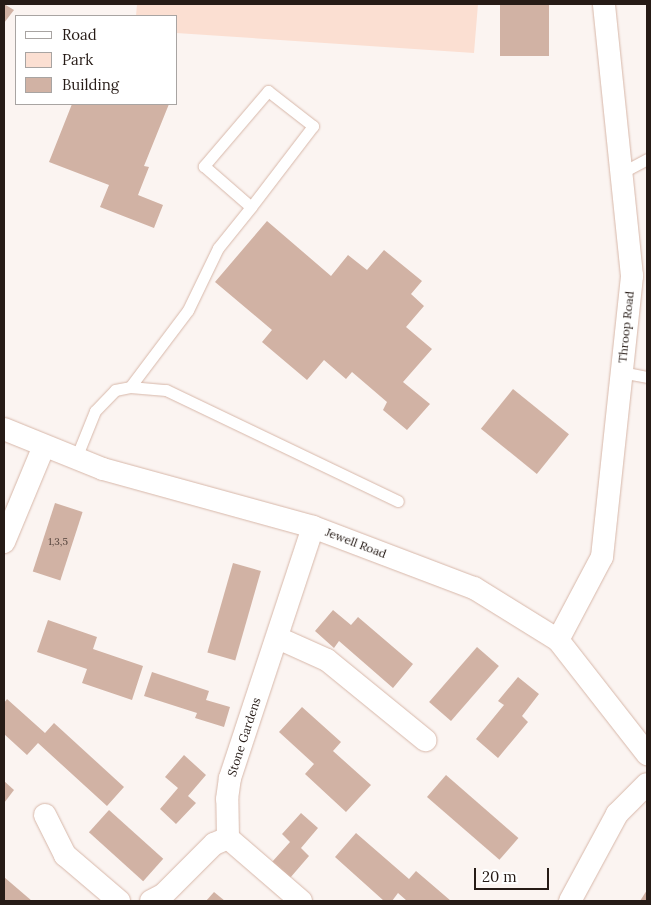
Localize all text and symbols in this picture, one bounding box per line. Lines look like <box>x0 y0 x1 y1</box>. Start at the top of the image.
legend <box>15 15 178 105</box>
text: Road <box>62 25 97 44</box>
text: Park <box>62 50 93 69</box>
text: Building <box>62 75 119 94</box>
street label: Throop Road <box>615 290 637 364</box>
street label: Jewell Road <box>323 525 389 561</box>
house number: 1,3,5 <box>48 536 68 548</box>
street label: Stone Gardens <box>224 696 264 778</box>
scale bar <box>476 858 551 890</box>
text: 20 m <box>482 867 517 886</box>

